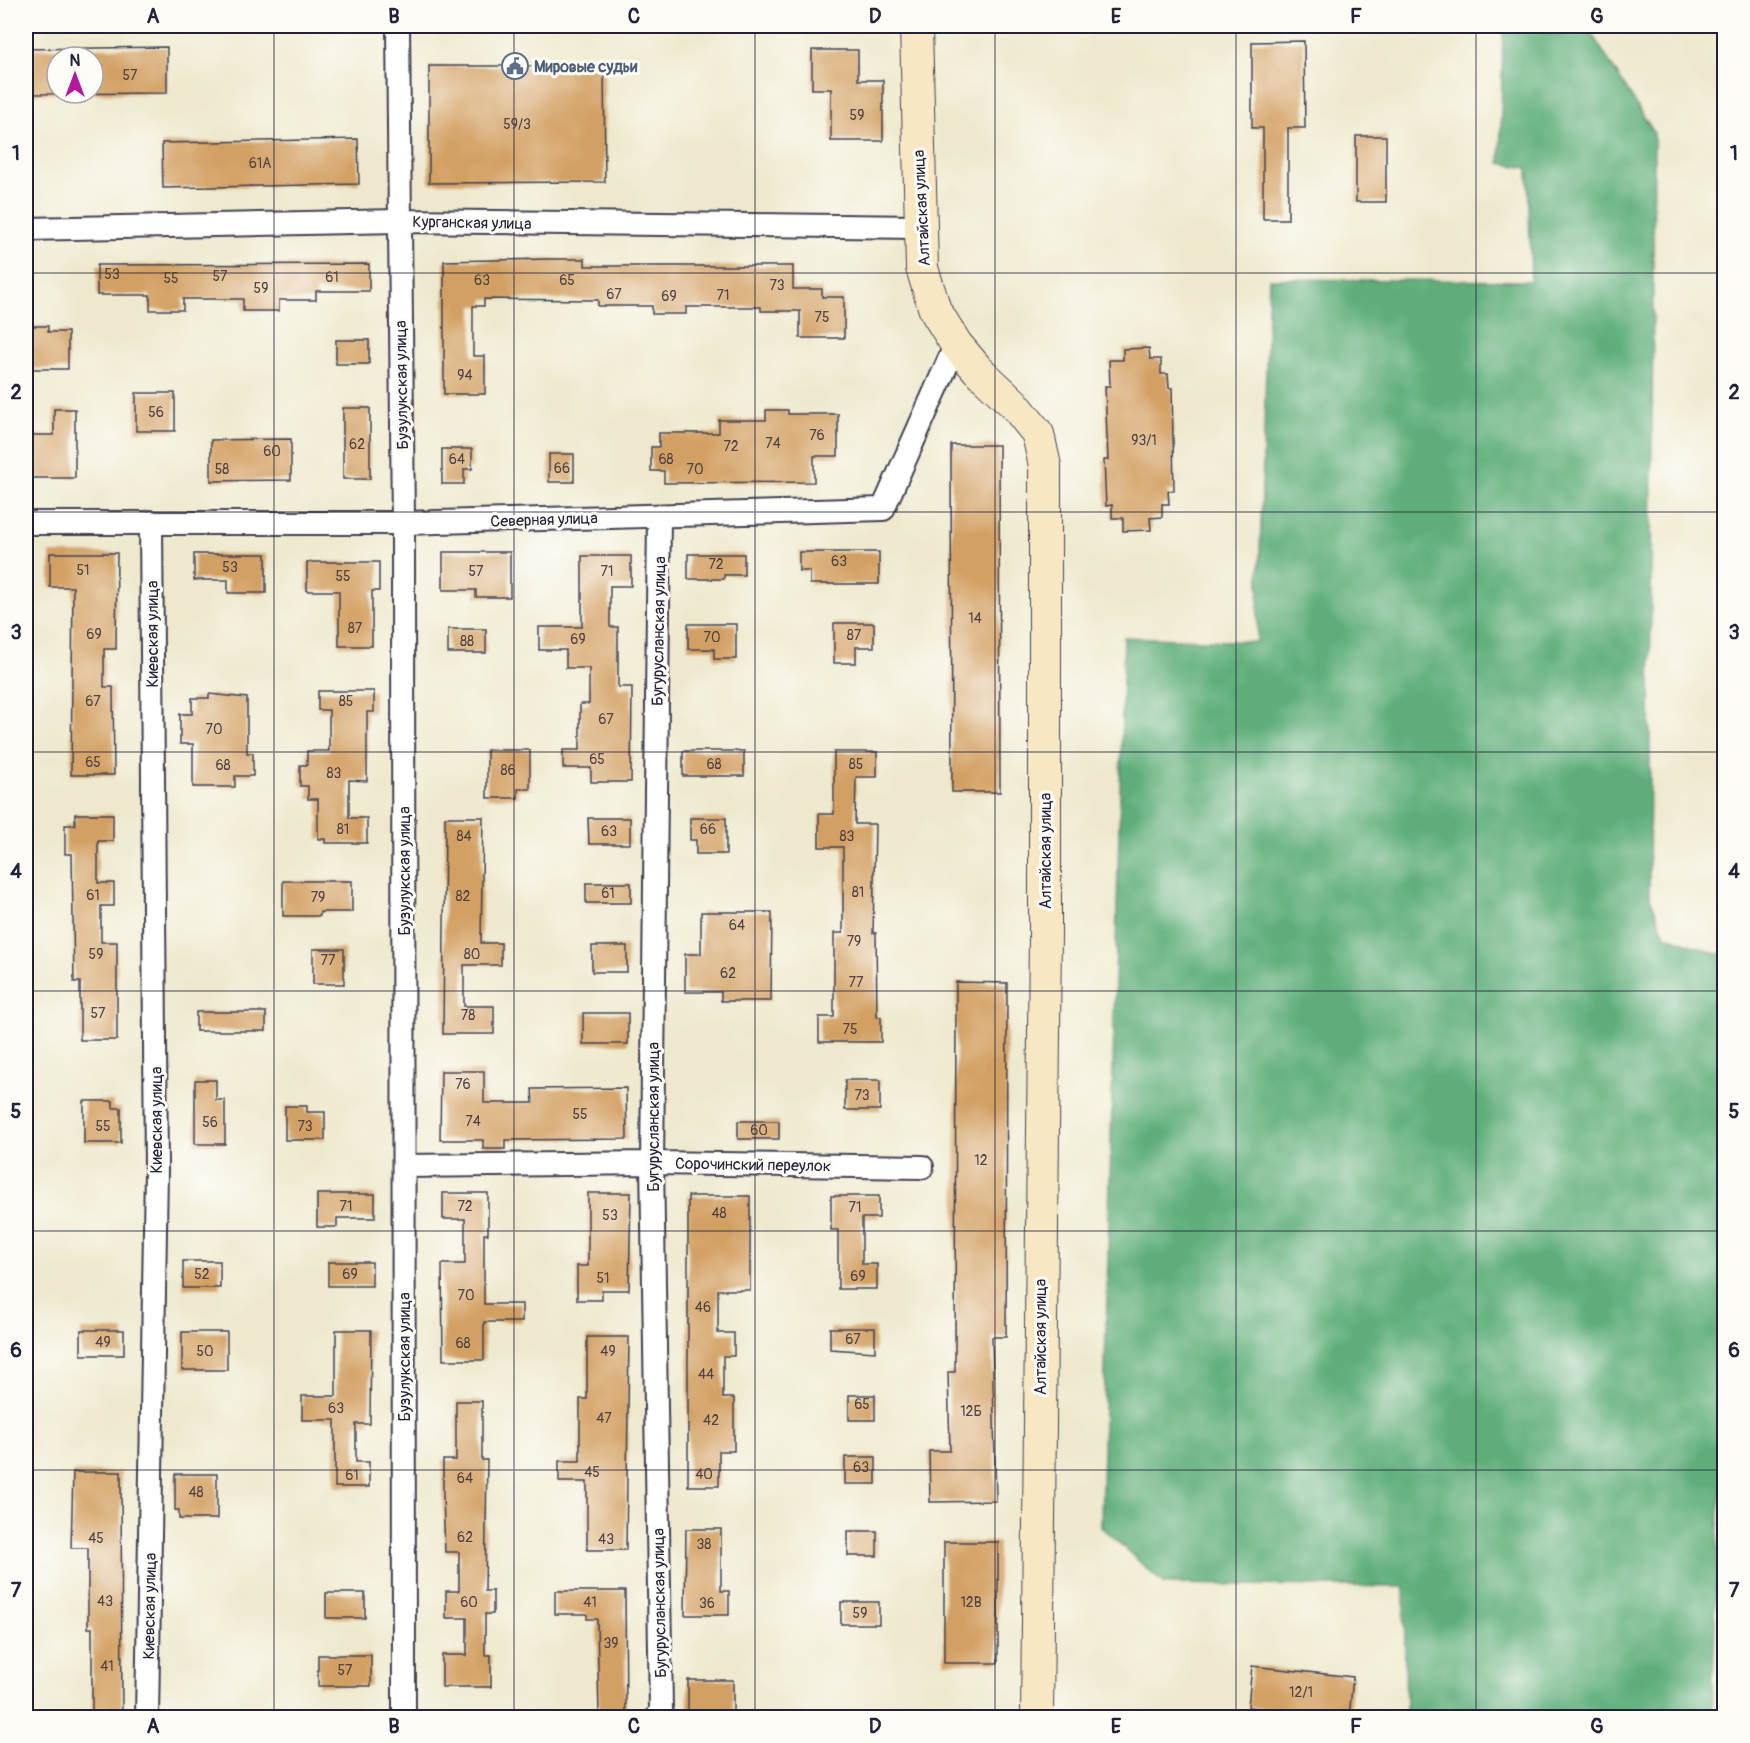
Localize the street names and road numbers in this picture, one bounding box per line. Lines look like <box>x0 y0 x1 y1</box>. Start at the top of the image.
street label: Алтайская улица <box>909 149 935 267</box>
street label: Курганская улица <box>412 212 532 234</box>
street label: Бузулукская улица <box>391 320 413 450</box>
street label: Северная улица <box>490 508 598 532</box>
street label: Бугурусланская улица <box>648 556 670 706</box>
street label: Киевская улица <box>143 581 163 687</box>
street label: Алтайская улица <box>1036 793 1056 909</box>
street label: Бузулукская улица <box>395 806 415 936</box>
street label: Бугурусланская улица <box>644 1042 664 1192</box>
street label: Киевская улица <box>147 1067 167 1173</box>
street label: Сорочинский переулок <box>675 1154 831 1176</box>
street label: Алтайская улица <box>1031 1279 1051 1395</box>
street label: Бузулукская улица <box>395 1292 415 1422</box>
street label: Бугурусланская улица <box>649 1528 671 1678</box>
street label: Киевская улица <box>139 1552 161 1660</box>

